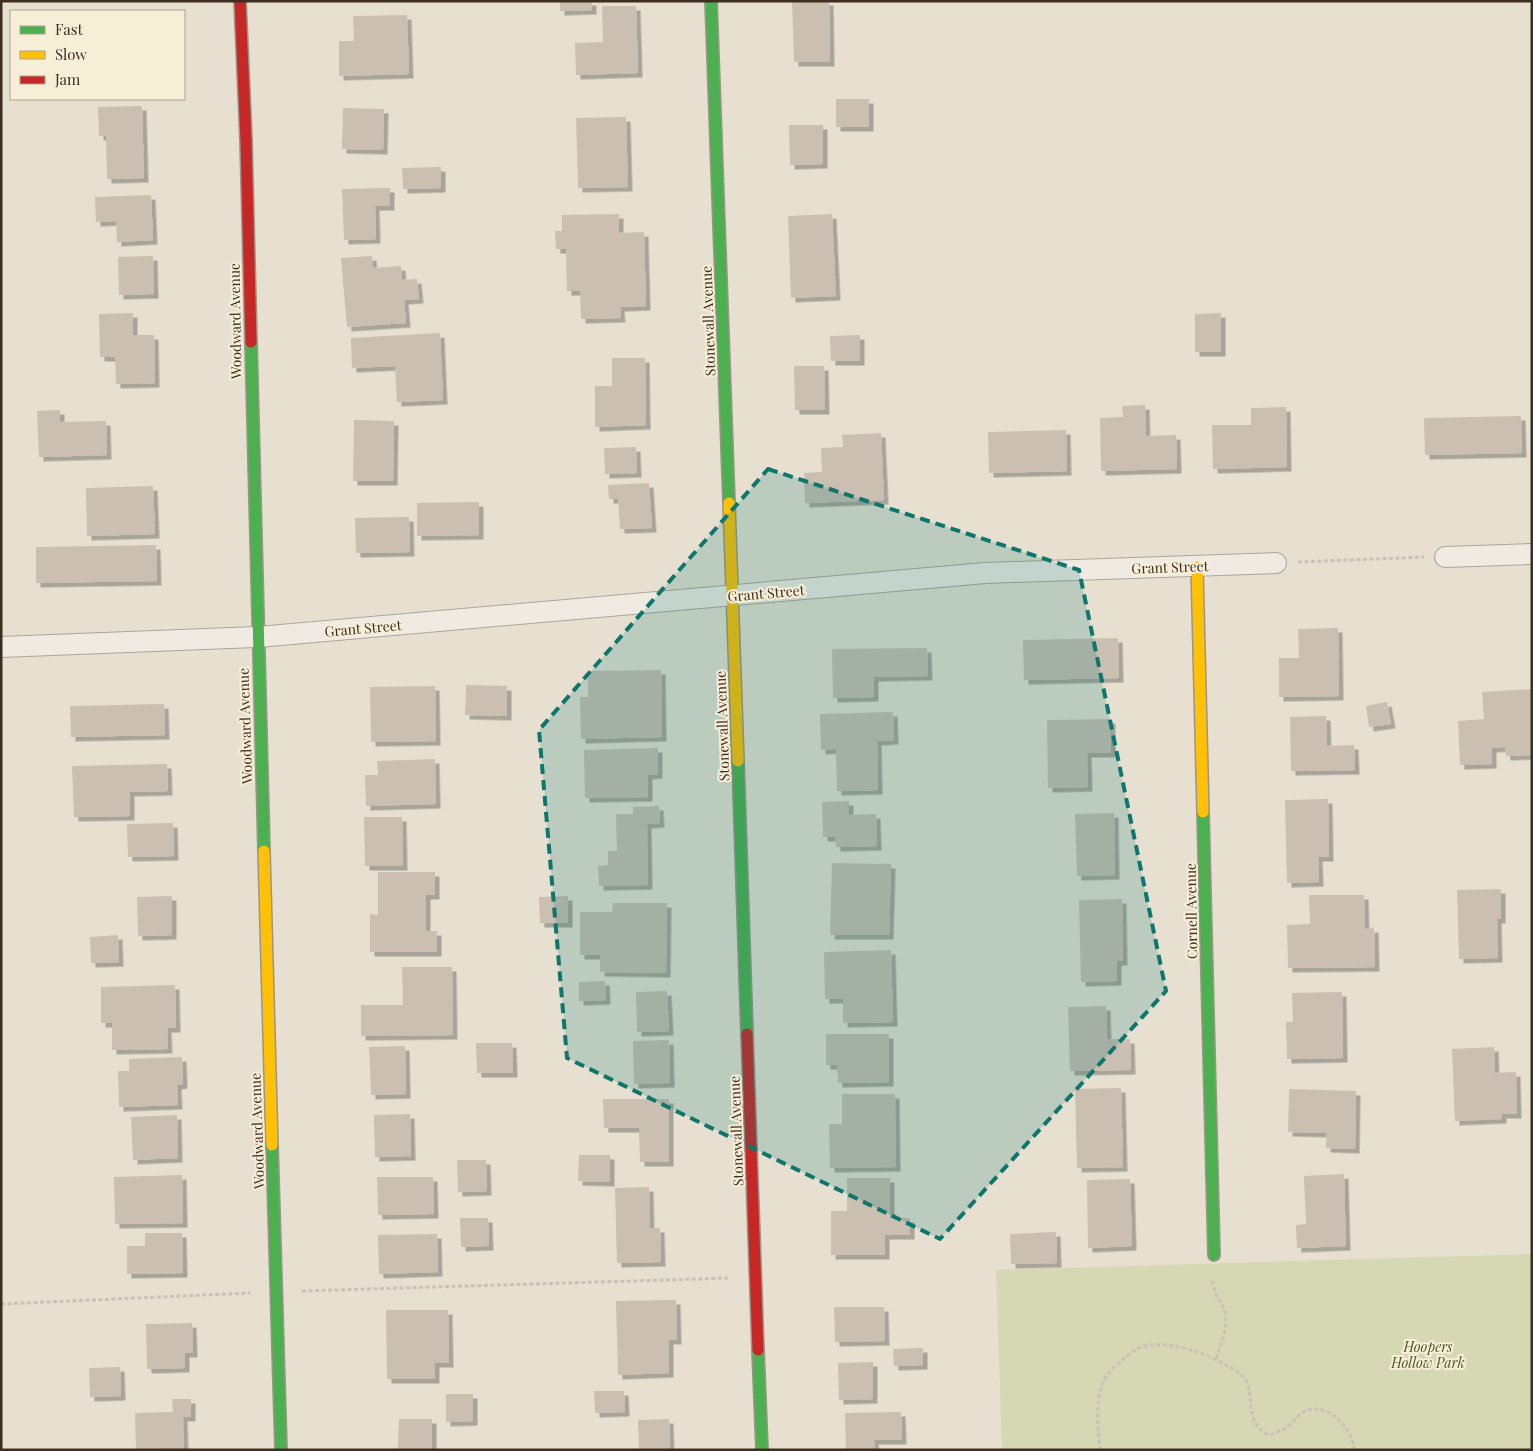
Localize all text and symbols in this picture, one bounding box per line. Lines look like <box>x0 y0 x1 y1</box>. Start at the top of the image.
legend <box>10 10 185 100</box>
text: Fast <box>55 19 84 39</box>
text: Slow <box>55 44 87 64</box>
text: Jam <box>54 69 81 89</box>
street label: Woodward Avenue <box>224 263 246 380</box>
street label: Stonewall Avenue <box>697 265 719 377</box>
street label: Grant Street <box>1131 556 1210 578</box>
street label: Grant Street <box>727 580 806 606</box>
street label: Grant Street <box>324 615 403 641</box>
street label: Woodward Avenue <box>233 668 257 785</box>
street label: Stonewall Avenue <box>711 670 733 782</box>
street label: Cornell Avenue <box>1181 863 1201 959</box>
street label: Woodward Avenue <box>245 1073 269 1190</box>
street label: Stonewall Avenue <box>725 1075 747 1187</box>
park label: Hoopers Hollow Park <box>1390 1337 1465 1372</box>

